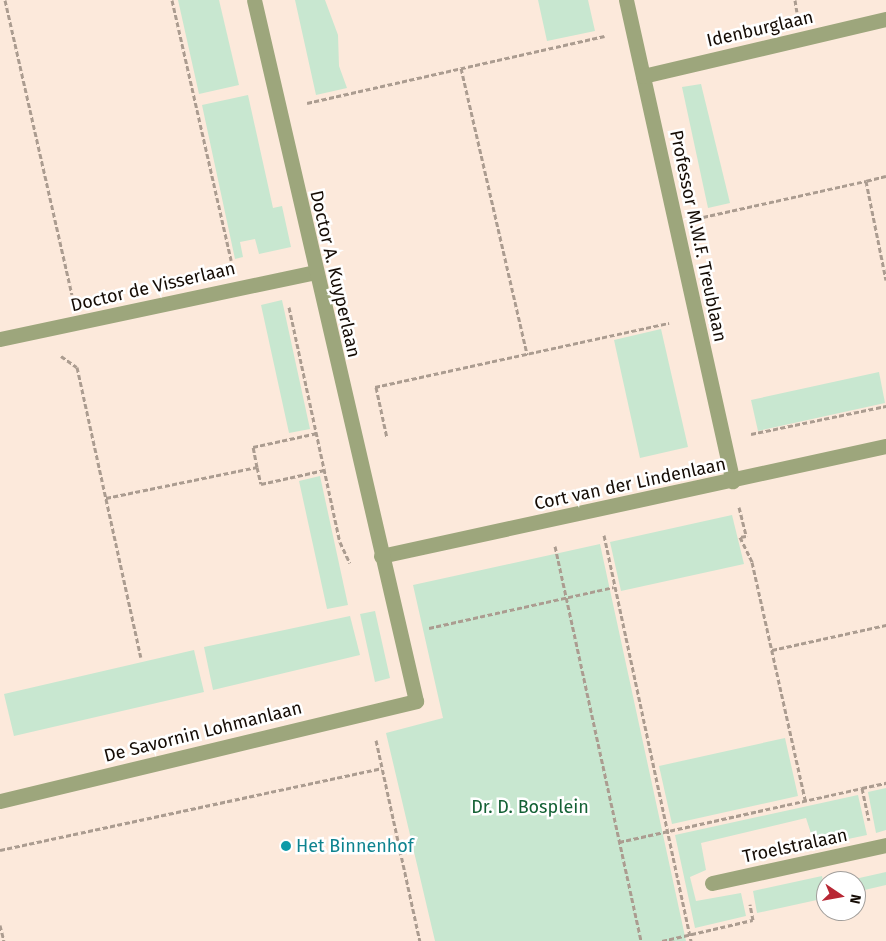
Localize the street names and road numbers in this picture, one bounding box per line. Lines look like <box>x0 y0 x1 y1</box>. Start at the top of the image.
street label: Idenburglaan <box>705 6 815 52</box>
street label: Professor M.W.F. Treublaan <box>665 128 731 344</box>
street label: Doctor A. Kuyperlaan <box>305 188 365 360</box>
street label: Doctor de Visserlaan <box>69 258 237 316</box>
street label: Cort van der Lindenlaan <box>532 453 728 515</box>
street label: De Savornin Lohmanlaan <box>102 697 304 767</box>
street label: Troelstralaan <box>741 824 849 868</box>

